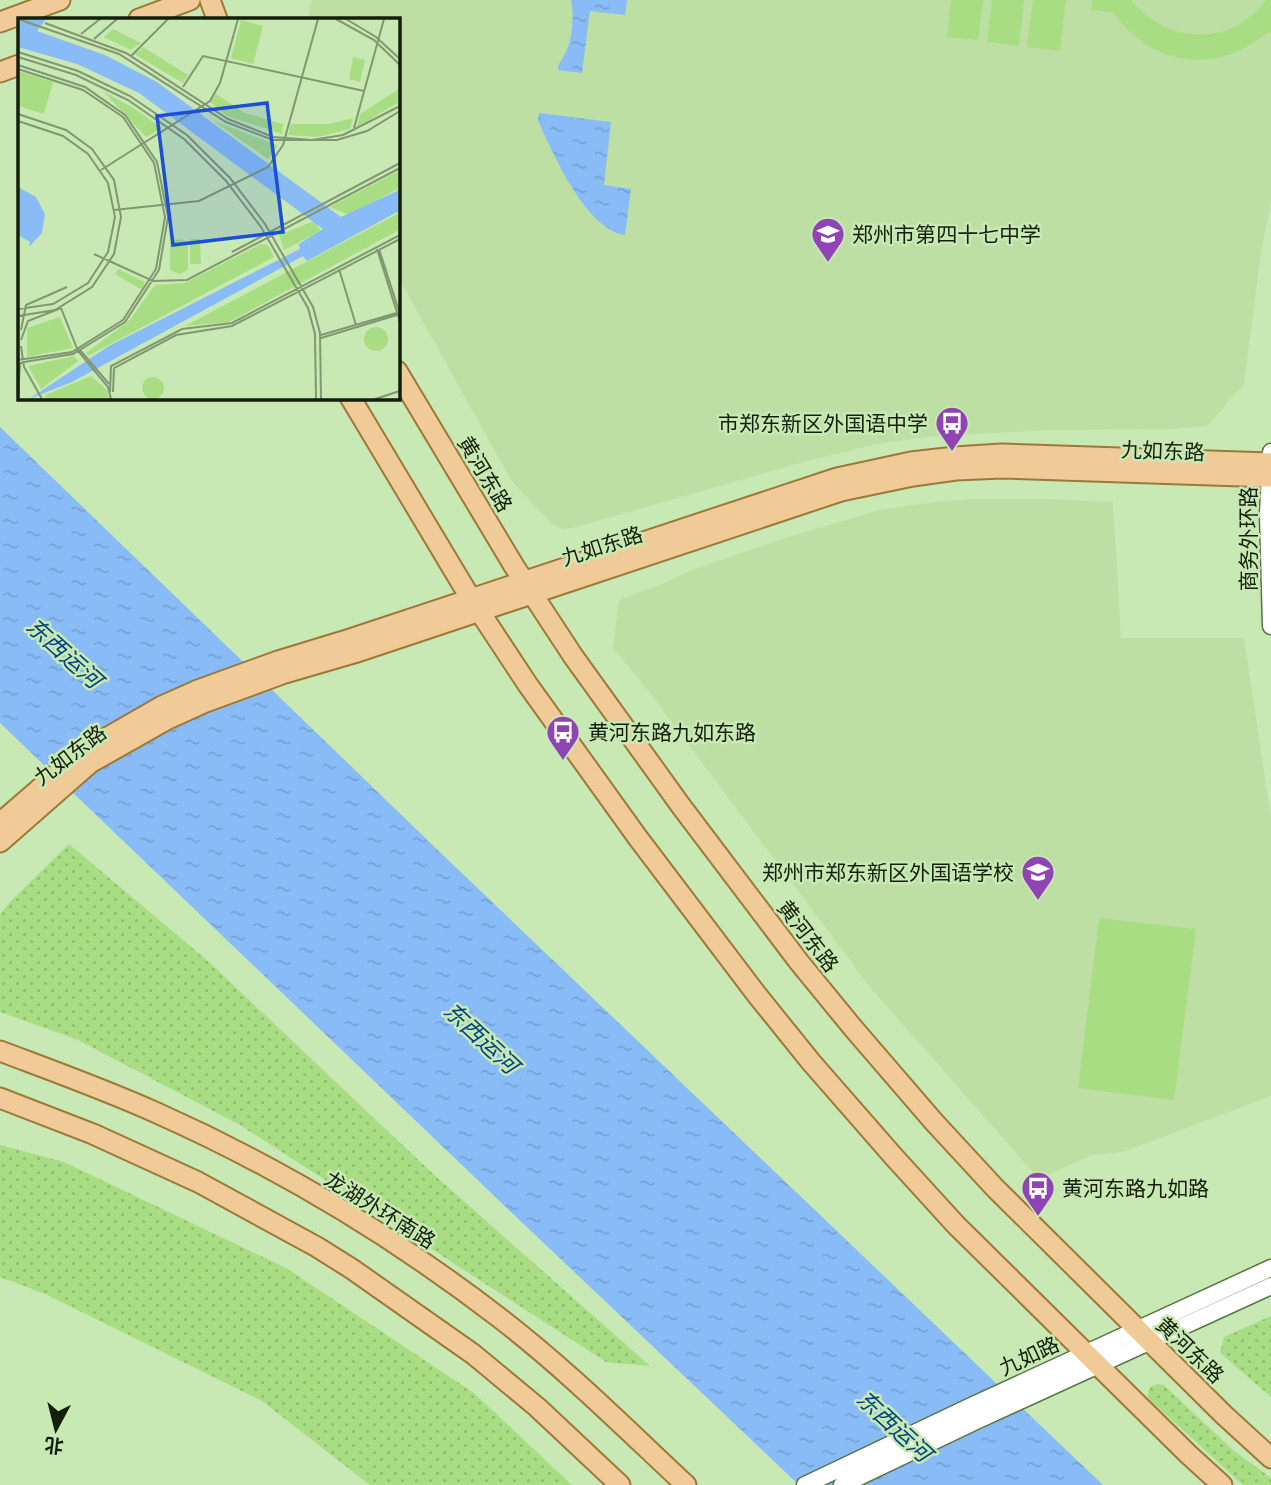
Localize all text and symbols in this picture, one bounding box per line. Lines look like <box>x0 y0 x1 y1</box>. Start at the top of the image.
inset map <box>18 18 399 399</box>
school or university icon: 郑州市第四十七中学 <box>809 215 847 264</box>
place label: 郑州市第四十七中学 <box>852 222 1041 247</box>
bus stop icon: 市郑东新区外国语中学 <box>933 404 971 453</box>
place label: 市郑东新区外国语中学 <box>718 411 928 436</box>
street label: 黄河东路 <box>453 432 517 516</box>
street label: 九如东路 <box>1121 437 1205 465</box>
street label: 商务外环路 <box>1236 487 1261 592</box>
street label: 九如东路 <box>558 521 646 571</box>
water label: 东西运河 <box>20 612 111 697</box>
bus stop icon: 黄河东路九如东路 <box>544 713 582 762</box>
street label: 九如东路 <box>29 720 111 790</box>
place label: 黄河东路九如东路 <box>588 720 756 745</box>
school or university icon: 郑州市郑东新区外国语学校 <box>1019 853 1057 902</box>
place label: 郑州市郑东新区外国语学校 <box>762 860 1014 885</box>
street label: 黄河东路 <box>772 895 844 977</box>
water label: 东西运河 <box>438 996 527 1082</box>
street label: 龙湖外环南路 <box>320 1166 440 1254</box>
bus stop icon: 黄河东路九如路 <box>1019 1169 1057 1218</box>
place label: 黄河东路九如路 <box>1062 1176 1209 1201</box>
street label: 黄河东路 <box>1151 1312 1229 1388</box>
street label: 九如路 <box>995 1331 1063 1381</box>
water label: 东西运河 <box>851 1384 940 1470</box>
north arrow <box>21 1394 91 1464</box>
text: 北 <box>43 1433 65 1458</box>

